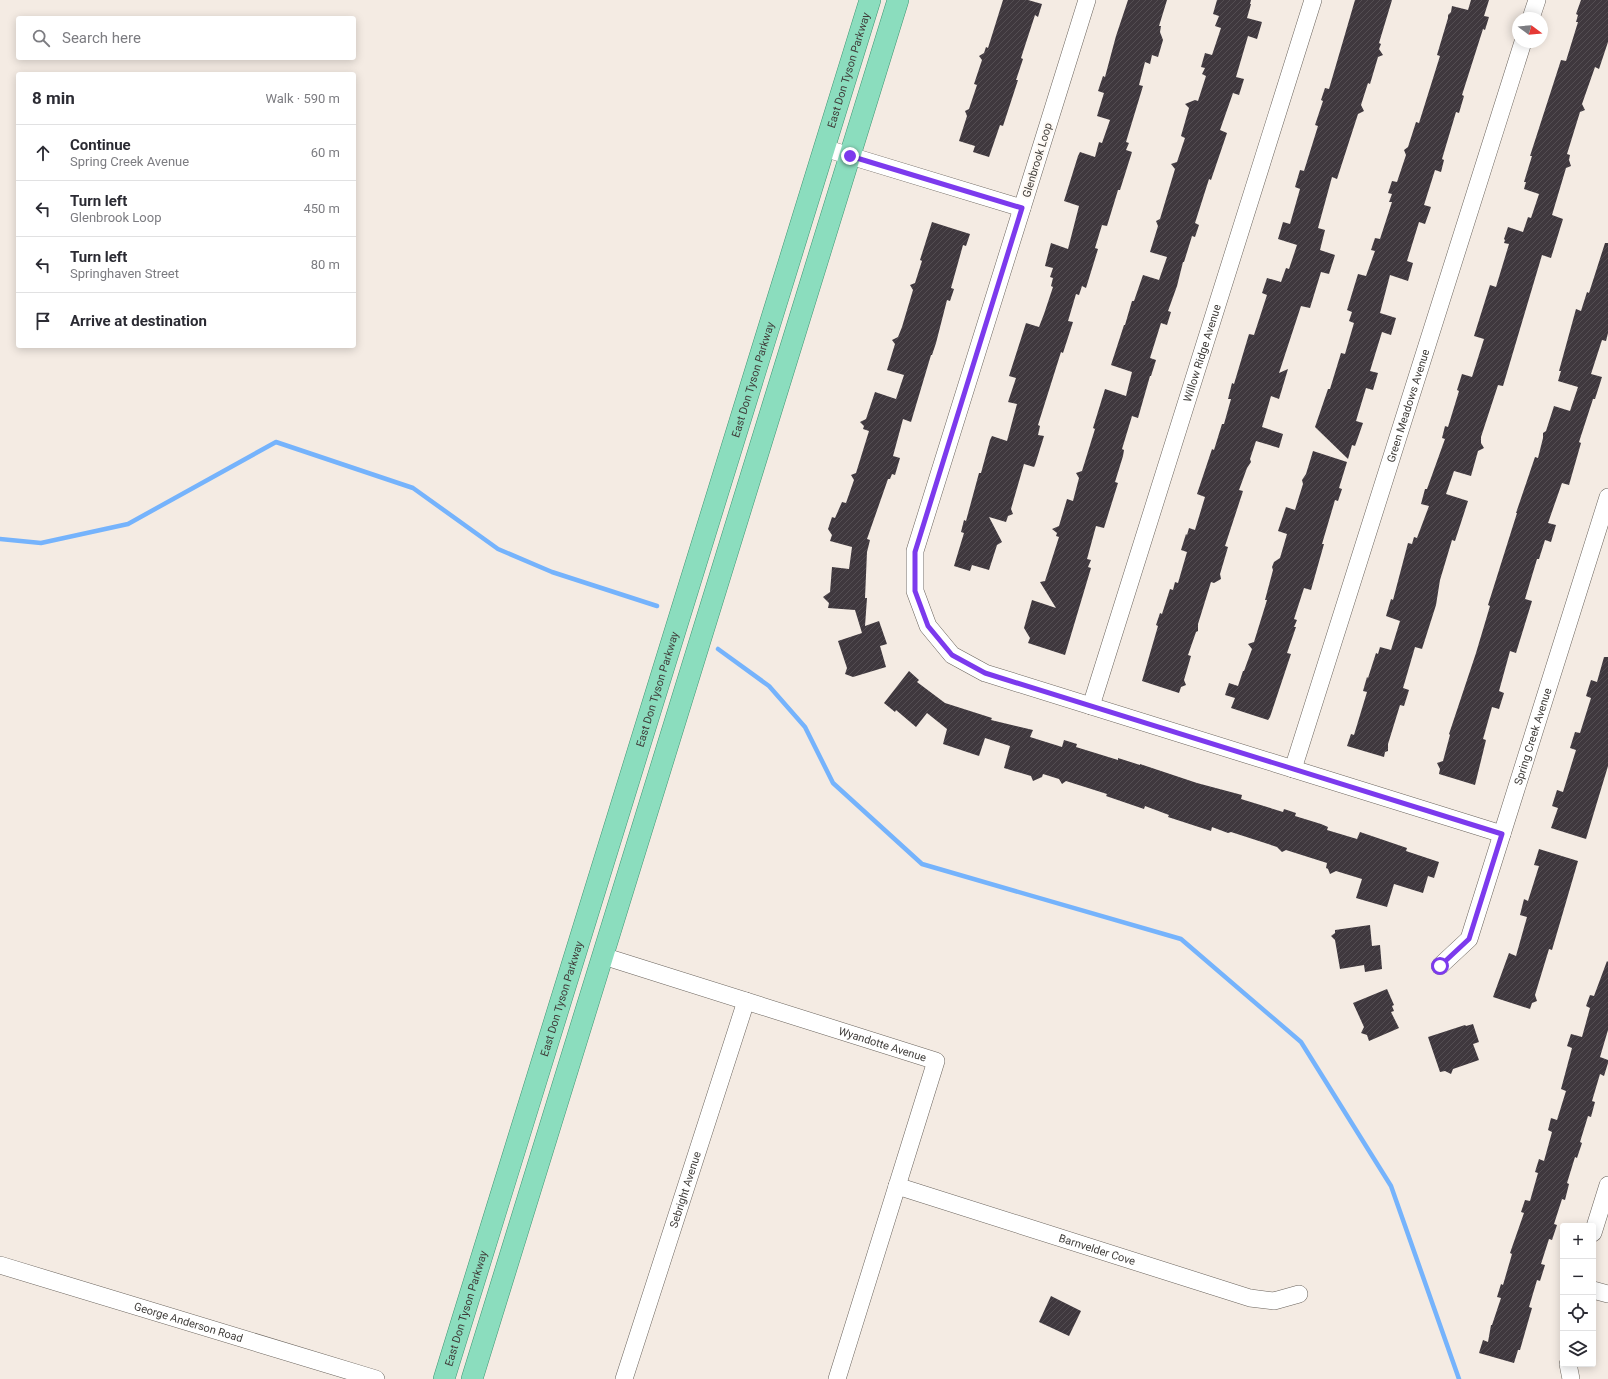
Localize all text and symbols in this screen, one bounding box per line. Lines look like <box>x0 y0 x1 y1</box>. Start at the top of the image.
street label: East Don Tyson Parkway <box>825 10 873 130</box>
north arrow <box>1512 12 1548 48</box>
search box <box>16 16 356 60</box>
icon: search <box>30 27 52 49</box>
text: Search here <box>62 29 141 47</box>
text: 8 min <box>32 88 75 108</box>
text: Walk · 590 m <box>265 91 340 106</box>
street label: Glenbrook Loop <box>1020 121 1055 199</box>
text: Continue <box>70 136 131 154</box>
icon: ahead <box>32 142 54 164</box>
text: 60 m <box>311 145 340 160</box>
route end <box>841 147 859 165</box>
text: Spring Creek Avenue <box>70 154 189 169</box>
text: Turn left <box>70 192 127 210</box>
icon: left <box>32 198 54 220</box>
text: 450 m <box>303 201 340 216</box>
text: Glenbrook Loop <box>70 210 161 225</box>
text: Turn left <box>70 248 127 266</box>
icon: left <box>32 254 54 276</box>
text: 80 m <box>311 257 340 272</box>
text: Springhaven Street <box>70 266 179 281</box>
street label: Willow Ridge Avenue <box>1181 303 1224 404</box>
icon: arrive <box>32 310 54 332</box>
text: Arrive at destination <box>70 312 207 330</box>
street label: East Don Tyson Parkway <box>729 320 777 439</box>
street label: Green Meadows Avenue <box>1384 347 1432 464</box>
street label: East Don Tyson Parkway <box>634 629 682 749</box>
street label: Spring Creek Avenue <box>1512 686 1555 787</box>
street label: East Don Tyson Parkway <box>538 939 586 1058</box>
route start <box>1431 957 1449 975</box>
street label: Wyandotte Avenue <box>837 1025 928 1065</box>
street label: Sebright Avenue <box>667 1150 704 1230</box>
map controls <box>1560 1223 1596 1367</box>
button: + <box>1560 1223 1596 1259</box>
street label: Barnvelder Cove <box>1057 1232 1137 1268</box>
street label: East Don Tyson Parkway <box>442 1248 490 1368</box>
button: − <box>1560 1259 1596 1295</box>
button: locate <box>1560 1295 1596 1331</box>
street label: George Anderson Road <box>132 1300 244 1345</box>
button: layers <box>1560 1331 1596 1367</box>

